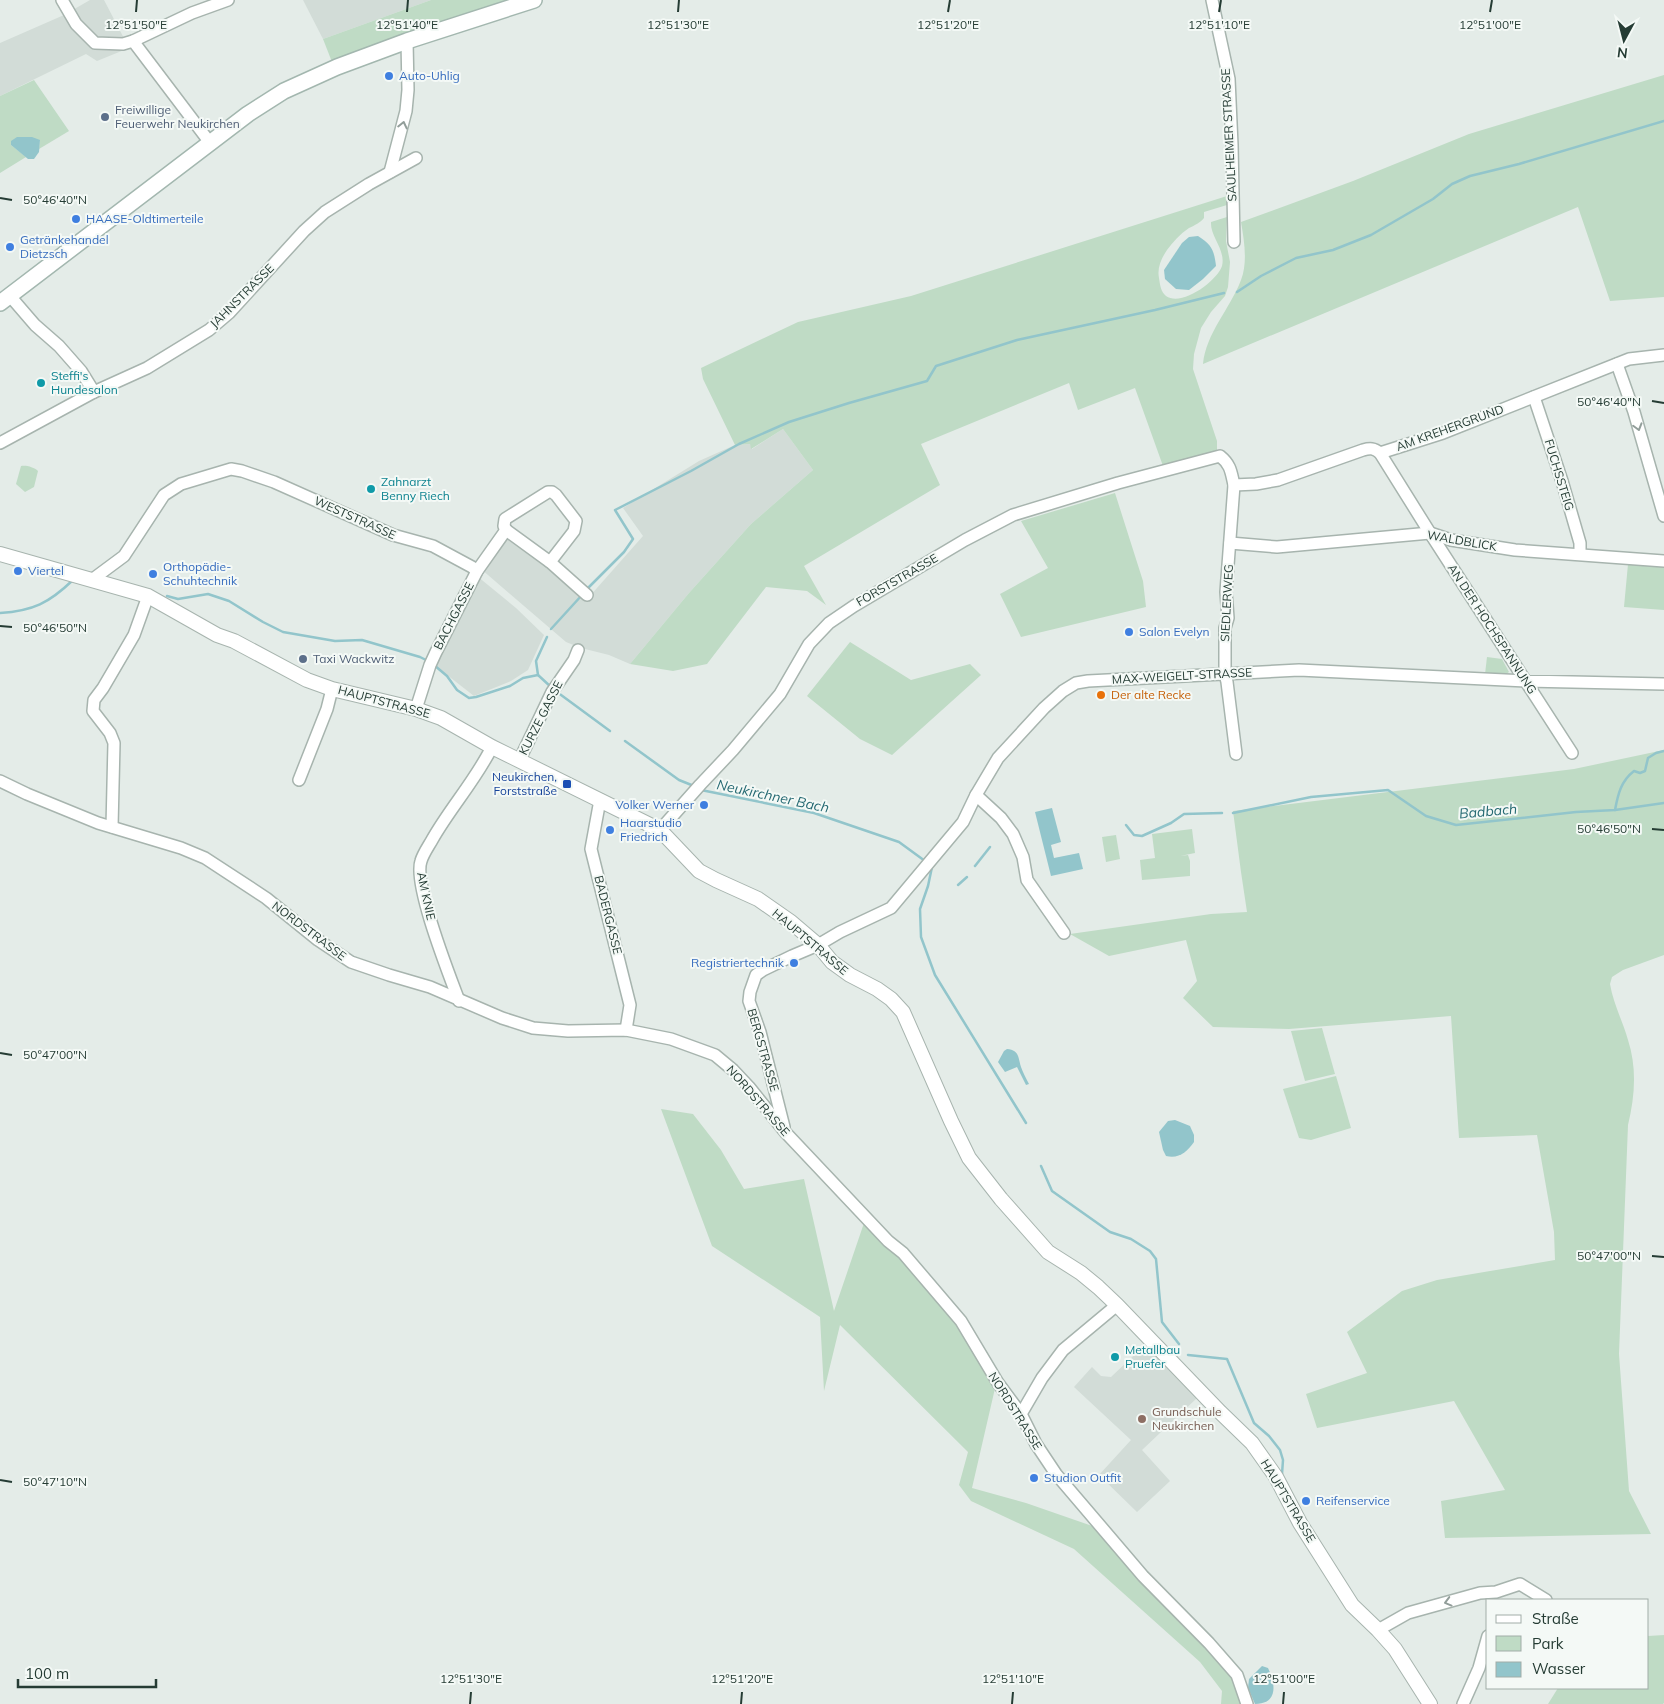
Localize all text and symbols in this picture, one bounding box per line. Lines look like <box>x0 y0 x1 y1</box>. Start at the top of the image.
north arrow <box>1599 15 1649 65</box>
text: 12°51'50"E <box>105 17 167 32</box>
text: 12°51'40"E <box>376 17 438 32</box>
text: 12°51'30"E <box>647 17 709 32</box>
text: 12°51'20"E <box>917 17 979 32</box>
text: 12°51'10"E <box>1188 17 1250 32</box>
text: 12°51'00"E <box>1459 17 1521 32</box>
text: N <box>1616 43 1629 62</box>
place label: Auto-Uhlig <box>399 68 460 83</box>
street label: SAULHEIMER STRASSE <box>1218 68 1239 202</box>
marker: Auto-Uhlig <box>383 70 395 82</box>
place label: Freiwillige Feuerwehr Neukirchen <box>115 102 240 131</box>
marker: Freiwillige Feuerwehr Neukirchen <box>99 111 111 123</box>
one-way arrow <box>397 120 408 129</box>
text: 50°46'40"N <box>23 192 87 207</box>
place label: HAASE-Oldtimerteile <box>86 211 203 226</box>
marker: HAASE-Oldtimerteile <box>70 213 82 225</box>
place label: Getränkehandel Dietzsch <box>20 232 109 261</box>
marker: Getränkehandel Dietzsch <box>4 241 16 253</box>
street label: JAHNSTRASSE <box>207 261 277 331</box>
place label: Steffi's Hundesalon <box>51 368 118 397</box>
marker: Steffi's Hundesalon <box>35 377 47 389</box>
text: 50°46'40"N <box>1577 394 1641 409</box>
street label: AM KREHERGRUND <box>1394 401 1506 454</box>
one-way arrow <box>1632 422 1642 431</box>
street label: FUCHSSTEIG <box>1542 437 1577 512</box>
place label: Zahnarzt Benny Riech <box>381 474 450 503</box>
marker: Zahnarzt Benny Riech <box>365 483 377 495</box>
street label: WESTSTRASSE <box>312 493 398 542</box>
street label: WALDBLICK <box>1426 527 1499 554</box>
street label: FORSTSTRASSE <box>853 550 940 609</box>
place label: Orthopädie- Schuhtechnik <box>163 559 238 588</box>
street label: AN DER HOCHSPANNUNG <box>1445 561 1540 697</box>
place label: Viertel <box>28 563 64 578</box>
street label: SIEDLERWEG <box>1217 564 1236 642</box>
marker: Viertel <box>12 565 24 577</box>
marker: Orthopädie- Schuhtechnik <box>147 568 159 580</box>
street label: BACHGASSE <box>430 580 477 652</box>
text: 50°46'50"N <box>23 620 87 635</box>
place label: Salon Evelyn <box>1139 624 1210 639</box>
marker: Salon Evelyn <box>1123 626 1135 638</box>
place label: Taxi Wackwitz <box>313 651 394 666</box>
marker: Taxi Wackwitz <box>297 653 309 665</box>
street label: MAX-WEIGELT-STRASSE <box>1111 664 1252 687</box>
street label: KURZE GASSE <box>515 678 566 757</box>
street label: HAUPTSTRASSE <box>336 682 432 721</box>
place label: Der alte Recke <box>1111 687 1191 702</box>
marker: Der alte Recke <box>1095 689 1107 701</box>
place label: Neukirchen, Forststraße <box>492 769 557 798</box>
water label: Neukirchner Bach <box>715 775 831 817</box>
marker: Neukirchen, Forststraße <box>561 778 573 790</box>
place label: Volker Werner <box>615 797 695 812</box>
marker: Volker Werner <box>698 799 710 811</box>
water label: Badbach <box>1458 799 1518 823</box>
place label: Haarstudio Friedrich <box>620 815 682 844</box>
text: 50°46'50"N <box>1577 821 1641 836</box>
marker: Haarstudio Friedrich <box>604 824 616 836</box>
street label: AM KNIE <box>414 870 439 921</box>
street label: BADERGASSE <box>591 874 626 956</box>
street label: NORDSTRASSE <box>269 898 349 963</box>
street label: HAUPTSTRASSE <box>769 905 851 978</box>
place label: Registriertechnik <box>691 955 785 970</box>
marker: Registriertechnik <box>788 957 800 969</box>
street label: BERGSTRASSE <box>744 1007 783 1093</box>
text: 50°47'00"N <box>23 1047 87 1062</box>
street label: NORDSTRASSE <box>724 1062 793 1139</box>
text: 50°47'00"N <box>1577 1248 1641 1263</box>
place label: Metallbau Pruefer <box>1125 1342 1180 1371</box>
marker: Metallbau Pruefer <box>1109 1351 1121 1363</box>
street label: NORDSTRASSE <box>985 1369 1045 1452</box>
place label: Grundschule Neukirchen <box>1152 1404 1222 1433</box>
marker: Grundschule Neukirchen <box>1136 1413 1148 1425</box>
street label: HAUPTSTRASSE <box>1258 1456 1319 1545</box>
place label: Studion Outfit <box>1044 1470 1121 1485</box>
marker: Studion Outfit <box>1028 1472 1040 1484</box>
text: 50°47'10"N <box>23 1474 87 1489</box>
place label: Reifenservice <box>1316 1493 1390 1508</box>
marker: Reifenservice <box>1300 1495 1312 1507</box>
one-way arrow <box>1444 1596 1452 1607</box>
legend <box>1486 1599 1649 1689</box>
text: Straße <box>1532 1609 1579 1628</box>
text: Park <box>1532 1634 1564 1653</box>
scale bar <box>18 1656 155 1688</box>
text: Wasser <box>1532 1659 1586 1678</box>
text: 100 m <box>25 1664 69 1683</box>
text: 12°51'30"E <box>440 1671 502 1686</box>
text: 12°51'20"E <box>711 1671 773 1686</box>
text: 12°51'10"E <box>982 1671 1044 1686</box>
text: 12°51'00"E <box>1253 1671 1315 1686</box>

